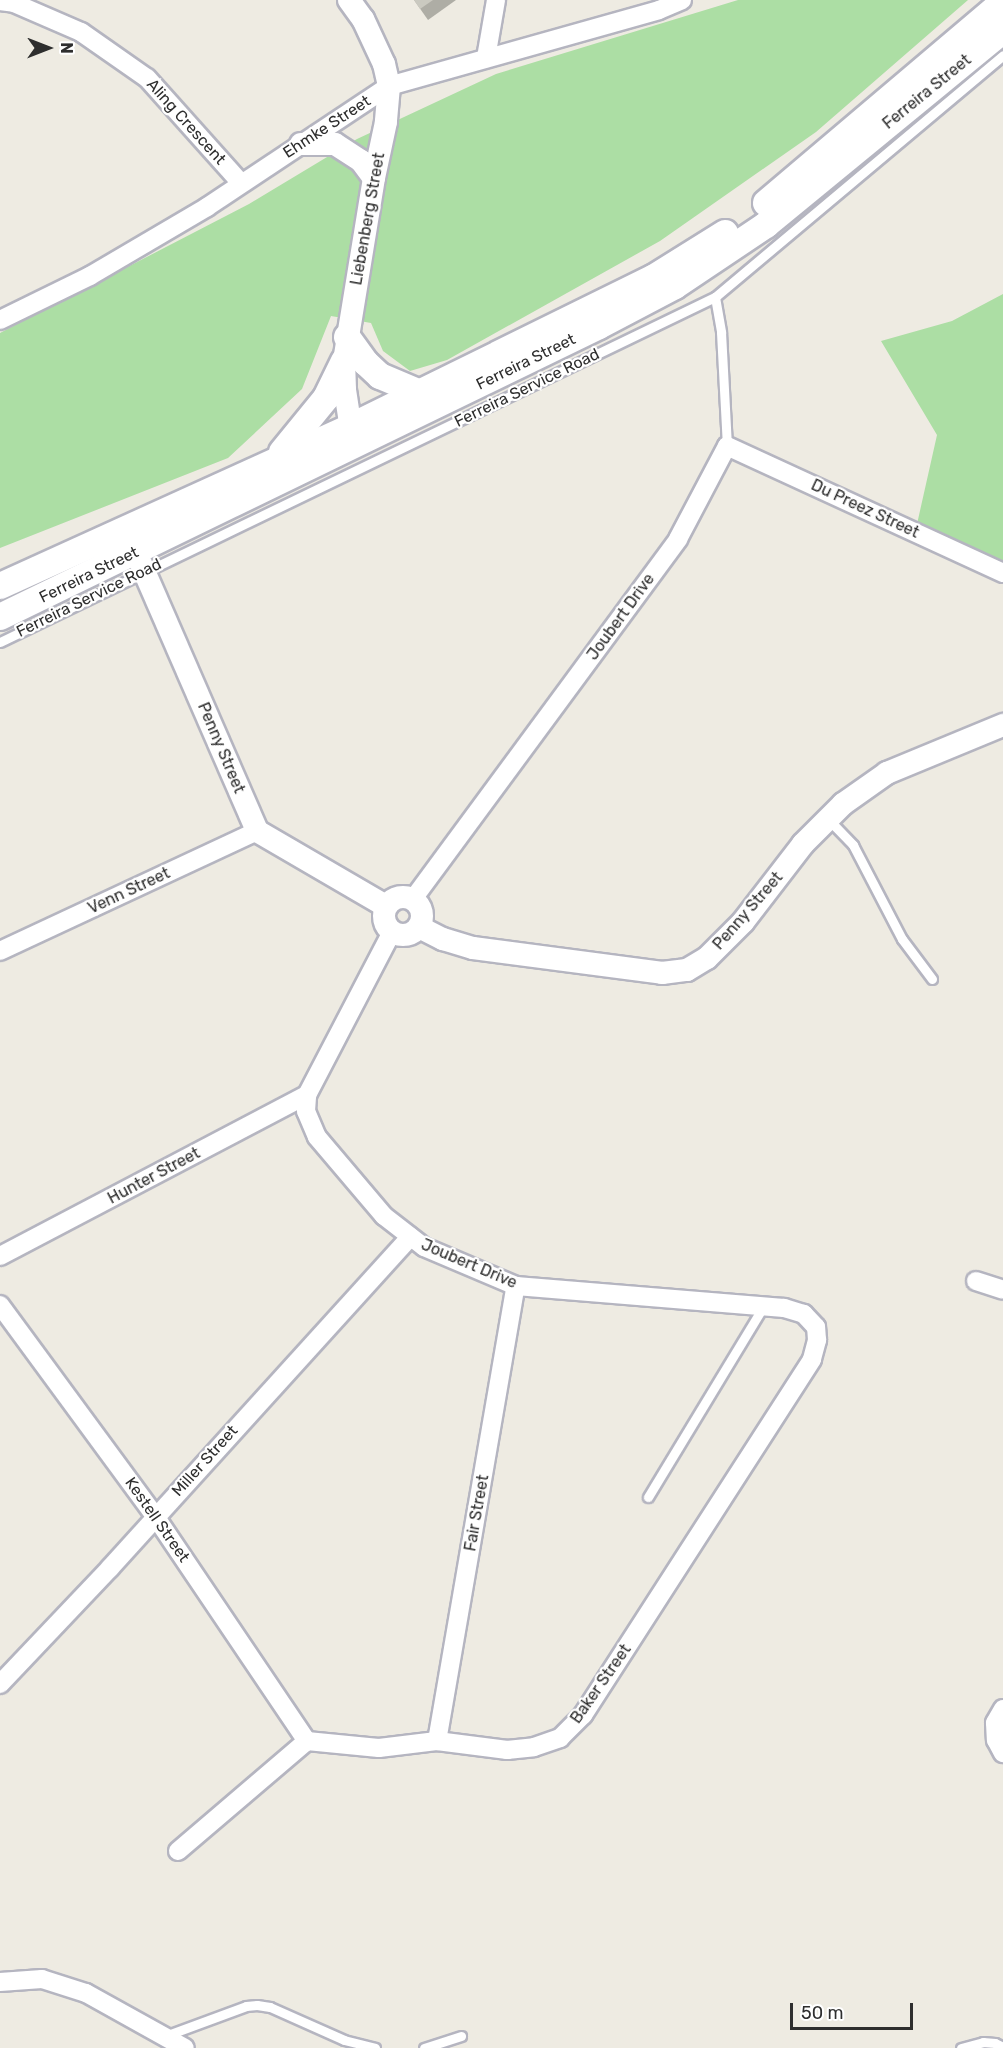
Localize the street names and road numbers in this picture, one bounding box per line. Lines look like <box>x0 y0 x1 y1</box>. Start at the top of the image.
street label: Ferreira Street <box>879 51 975 133</box>
street label: Aling Crescent <box>142 75 230 169</box>
street label: Ehmke Street <box>280 92 374 162</box>
street label: Liebenberg Street <box>347 151 389 287</box>
street label: Ferreira Street <box>473 330 579 394</box>
street label: Ferreira Service Road <box>451 345 603 431</box>
street label: Du Preez Street <box>808 476 922 542</box>
street label: Ferreira Street <box>36 543 142 607</box>
street label: Ferreira Service Road <box>13 555 165 641</box>
street label: Joubert Drive <box>583 570 659 664</box>
street label: Penny Street <box>193 699 249 797</box>
street label: Venn Street <box>85 864 173 918</box>
street label: Penny Street <box>709 868 787 954</box>
street label: Hunter Street <box>104 1144 204 1208</box>
street label: Joubert Drive <box>418 1235 520 1293</box>
street label: Miller Street <box>168 1421 242 1501</box>
street label: Fair Street <box>461 1473 493 1553</box>
street label: Kestell Street <box>121 1474 193 1566</box>
street label: Baker Street <box>567 1641 635 1727</box>

